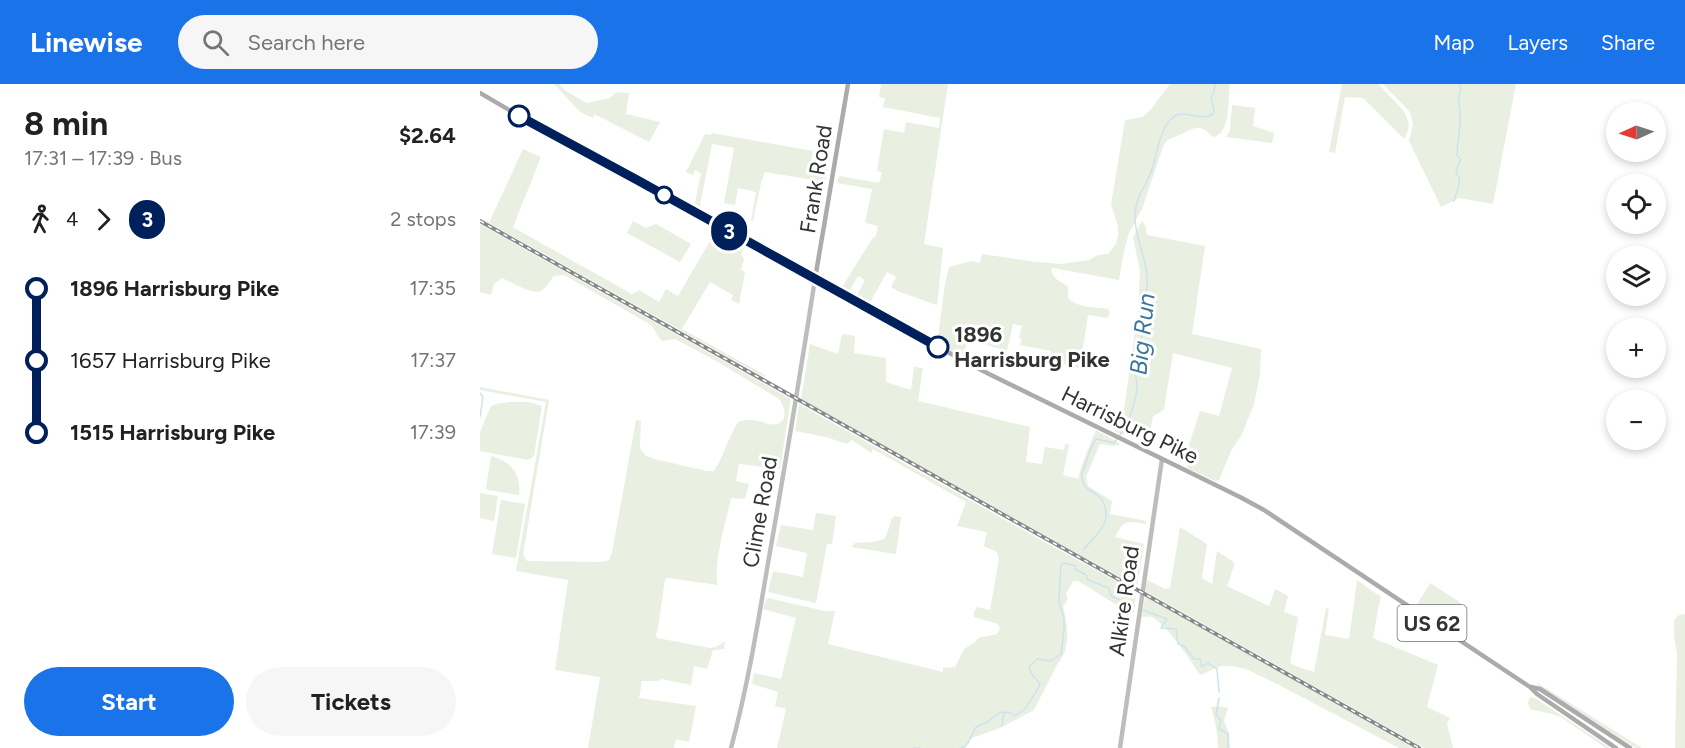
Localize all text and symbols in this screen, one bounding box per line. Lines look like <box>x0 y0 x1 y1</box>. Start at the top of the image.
search box <box>178 15 598 69</box>
text: Linewise <box>30 25 142 59</box>
icon: search <box>199 26 232 59</box>
text: Search here <box>247 29 365 56</box>
text: Map <box>1434 30 1474 55</box>
text: Layers <box>1507 30 1568 55</box>
text: Share <box>1601 30 1655 55</box>
north arrow <box>1606 102 1666 162</box>
map controls <box>1606 102 1666 450</box>
text: 8 min <box>24 104 108 143</box>
unlabelled marker <box>508 105 530 127</box>
text: $2.64 <box>399 122 456 149</box>
street label: Frank Road <box>794 123 838 235</box>
text: 17:31 – 17:39 · Bus <box>24 146 182 170</box>
button: locate <box>1606 174 1666 234</box>
unlabelled marker <box>655 186 673 204</box>
icon: walk <box>24 203 57 236</box>
icon: forward <box>87 203 120 236</box>
text: 4 <box>66 207 78 231</box>
text: 3 <box>141 207 153 232</box>
text: 2 stops <box>390 207 456 231</box>
line badge: 3 <box>710 212 748 250</box>
text: 3 <box>723 219 735 244</box>
button: layers <box>1606 246 1666 306</box>
text: 1896 Harrisburg Pike <box>70 275 279 302</box>
text: 17:35 <box>410 276 456 300</box>
water label: Big Run <box>1123 292 1161 376</box>
button: + <box>1606 318 1666 378</box>
place label: 1896 Harrisburg Pike <box>954 321 1110 373</box>
marker: 1896 Harrisburg Pike <box>927 336 949 358</box>
text: 1657 Harrisburg Pike <box>70 347 271 374</box>
text: 17:37 <box>410 348 456 372</box>
street label: Harrisburg Pike <box>1057 380 1203 470</box>
button: − <box>1606 390 1666 450</box>
text: 1515 Harrisburg Pike <box>70 419 275 446</box>
text: 17:39 <box>410 420 456 444</box>
street label: Clime Road <box>737 454 783 570</box>
street label: Alkire Road <box>1103 544 1145 658</box>
road number: US 62 <box>1398 605 1466 641</box>
button: Start <box>24 667 234 736</box>
button: Tickets <box>246 667 456 736</box>

